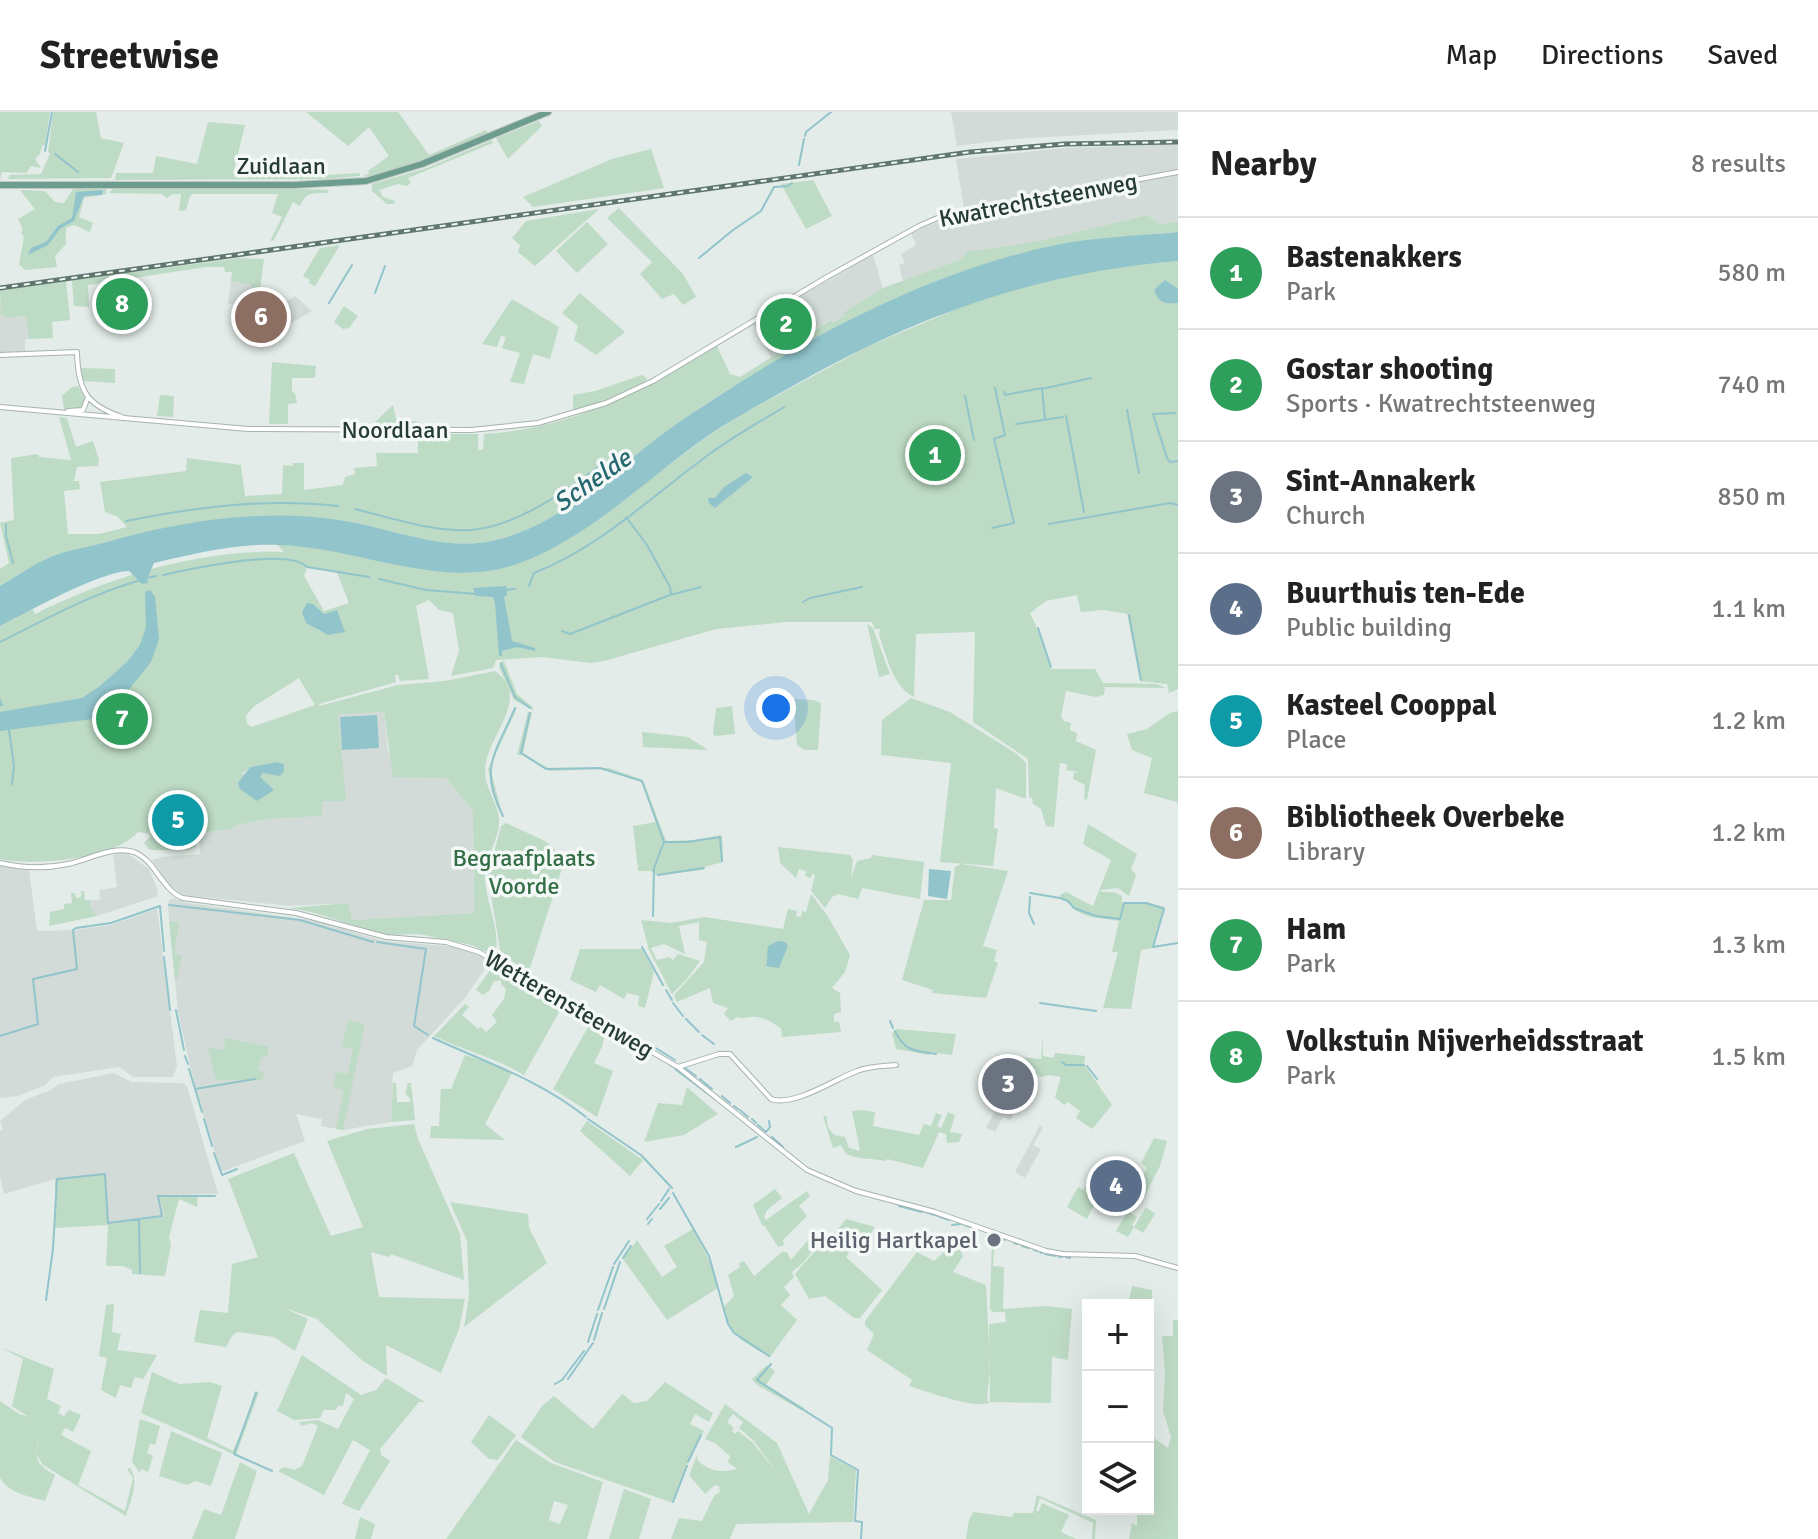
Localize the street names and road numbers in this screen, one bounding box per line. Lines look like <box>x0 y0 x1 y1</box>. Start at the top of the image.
street label: Zuidlaan <box>236 151 326 181</box>
street label: Kwatrechtsteenweg <box>936 166 1140 234</box>
street label: Noordlaan <box>341 415 449 445</box>
street label: Wetterensteenweg <box>479 943 659 1065</box>

